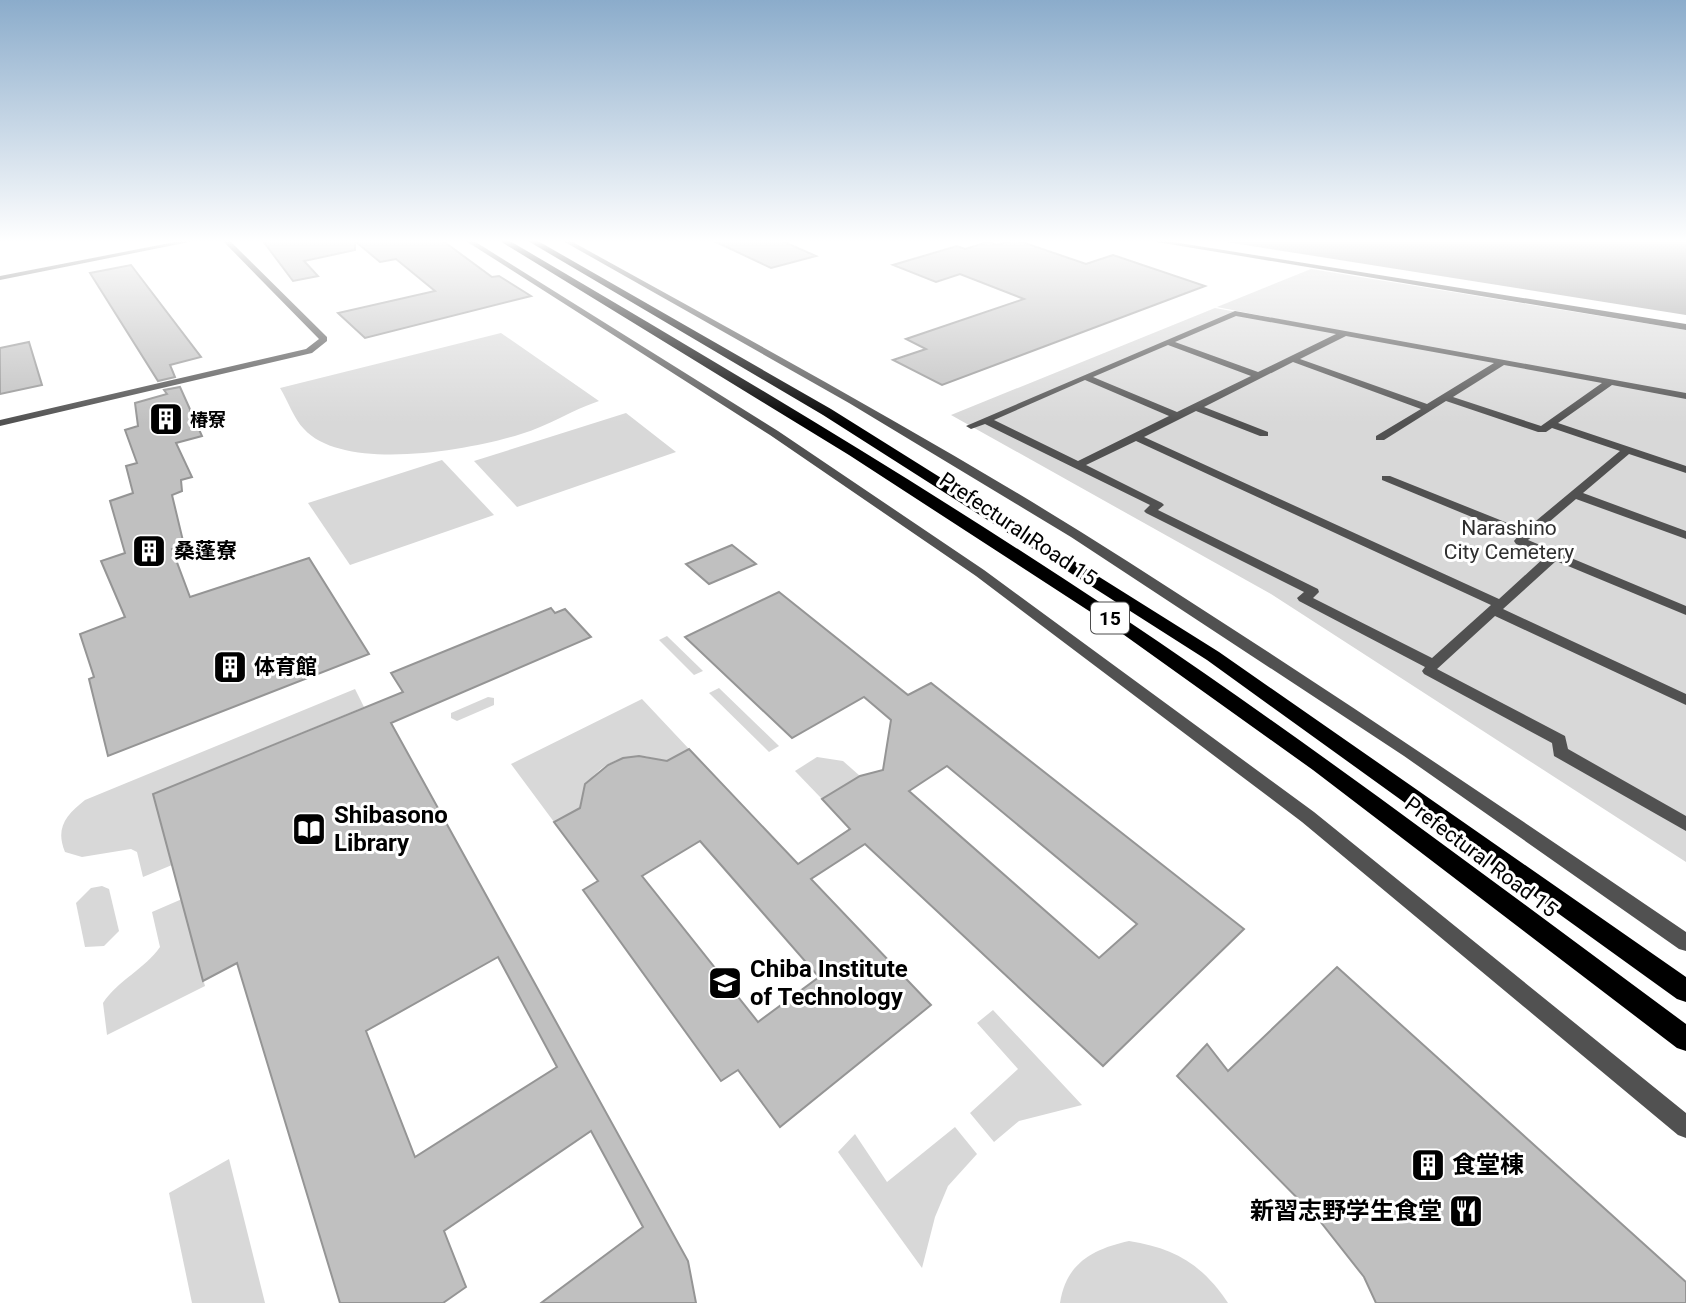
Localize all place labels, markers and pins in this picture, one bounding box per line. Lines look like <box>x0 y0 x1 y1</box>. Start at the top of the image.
building icon: 椿寮 <box>147 400 185 438</box>
place label: 椿寮 <box>190 409 226 430</box>
building icon: 桑蓬寮 <box>130 532 168 570</box>
place label: 桑蓬寮 <box>174 539 237 563</box>
building icon: 体育館 <box>211 648 249 686</box>
place label: 体育館 <box>254 655 317 679</box>
place label: Shibasono Library <box>334 801 448 857</box>
library icon: Shibasono Library <box>290 810 328 848</box>
place label: Chiba Institute of Technology <box>750 955 908 1011</box>
school or university icon: Chiba Institute of Technology <box>706 964 744 1002</box>
building icon: 食堂棟 <box>1409 1146 1447 1184</box>
place label: 食堂棟 <box>1452 1151 1524 1179</box>
restaurant icon: 新習志野学生食堂 <box>1447 1192 1485 1230</box>
place label: 新習志野学生食堂 <box>1250 1197 1442 1225</box>

